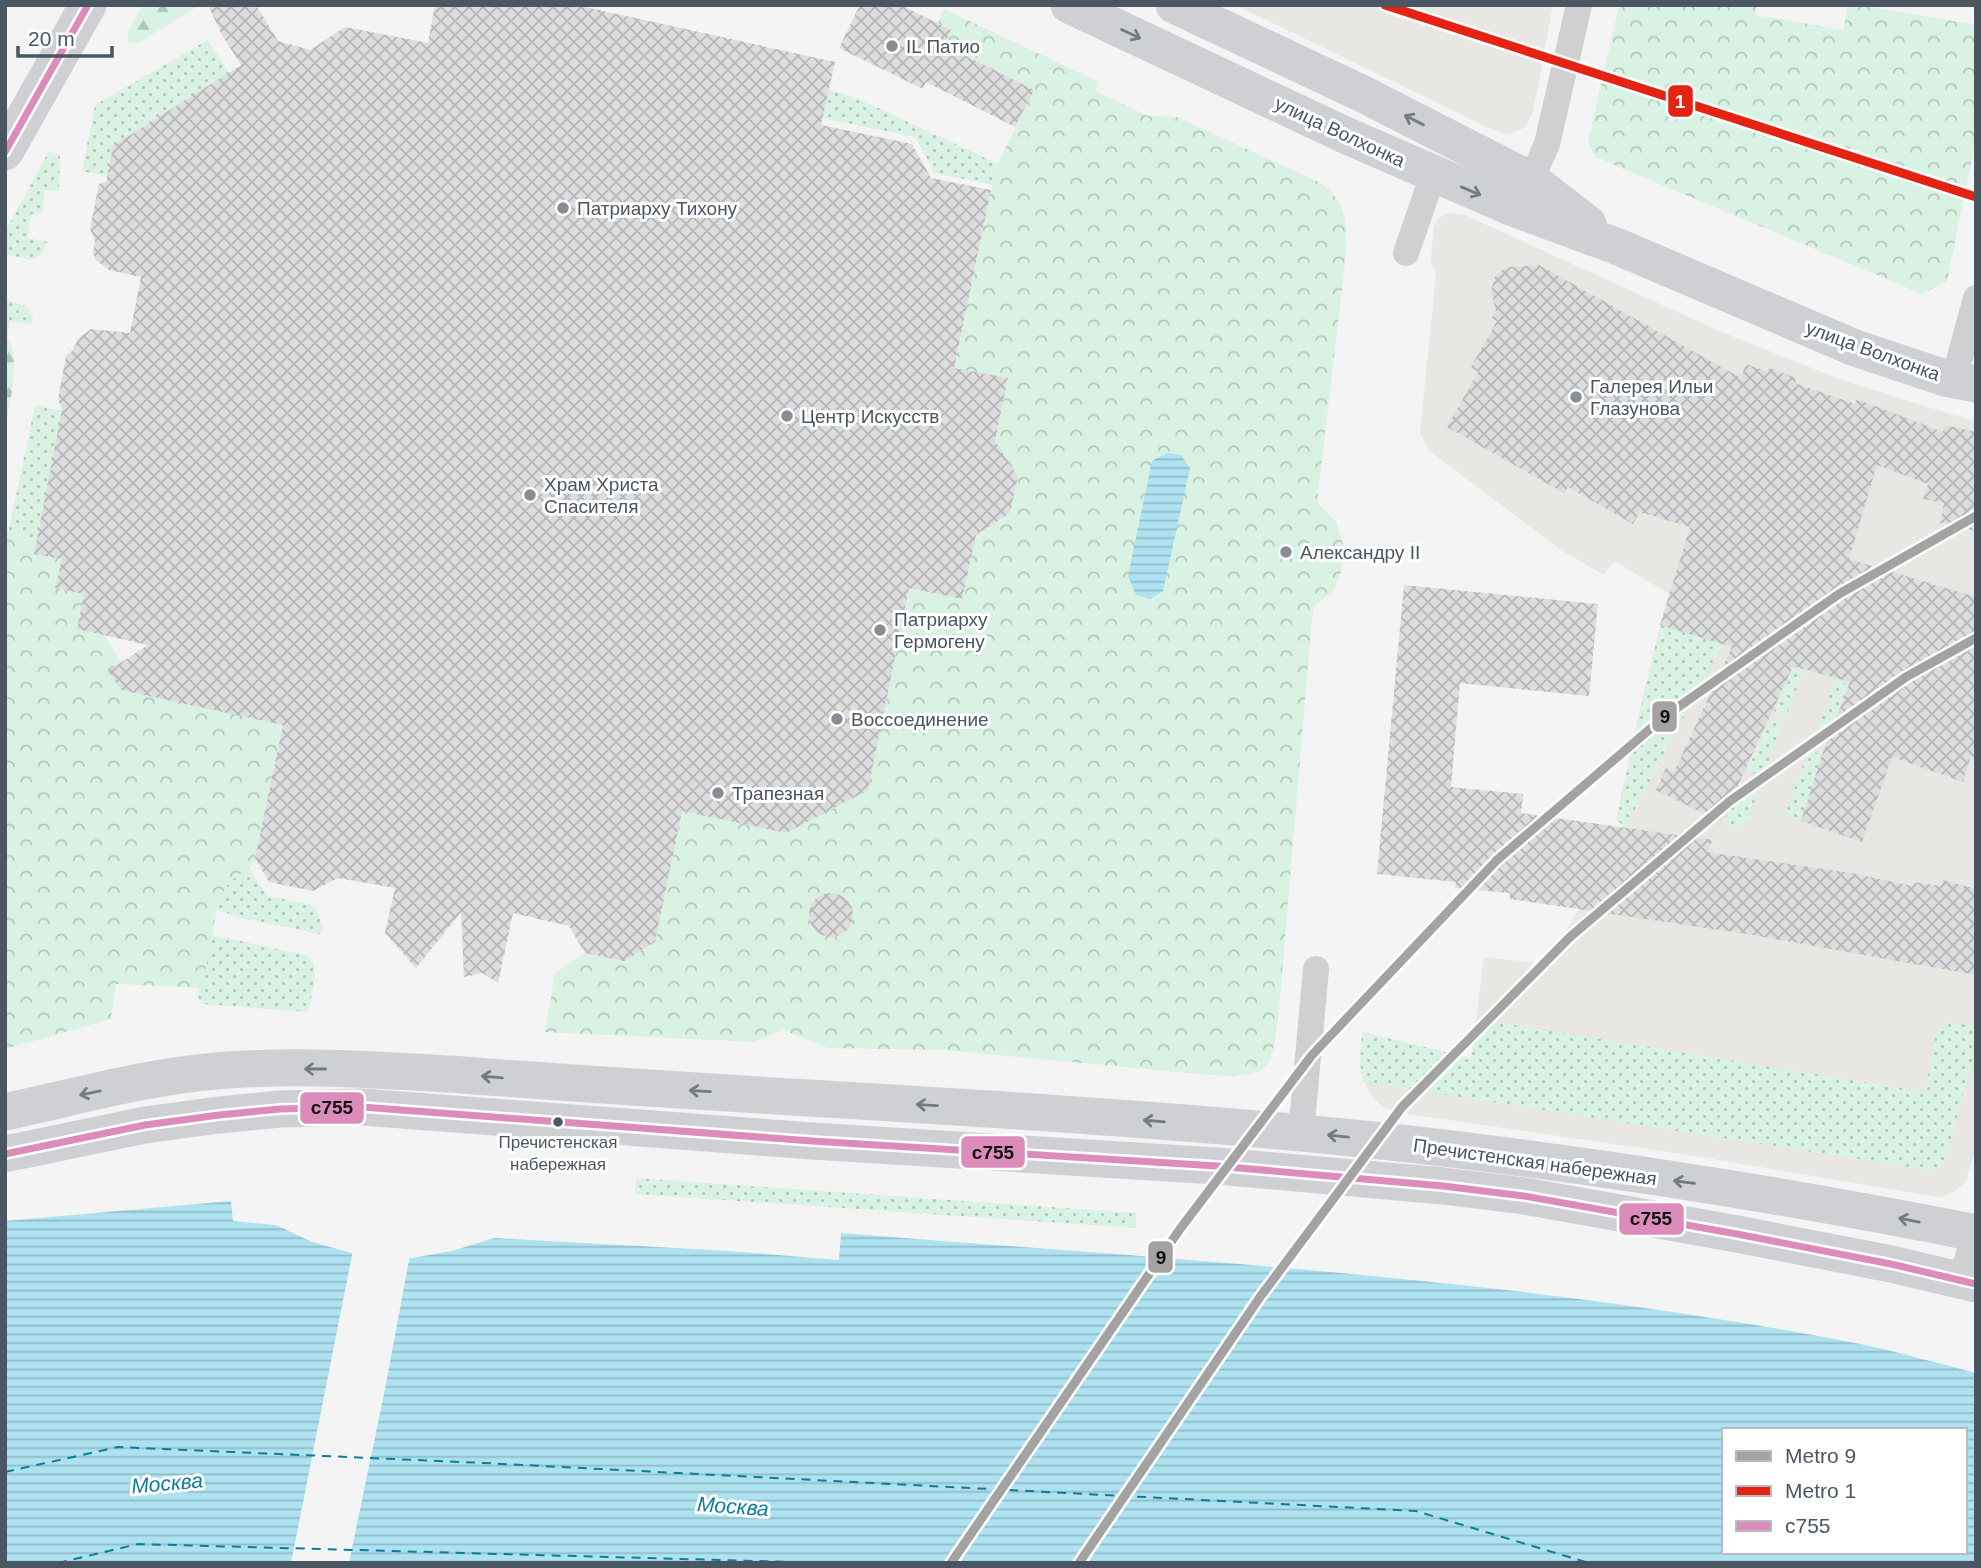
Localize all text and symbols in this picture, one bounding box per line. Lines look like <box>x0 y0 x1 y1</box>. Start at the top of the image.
scale bar <box>18 14 112 58</box>
text: 20 m <box>28 27 75 50</box>
one-way arrow <box>1120 28 1141 42</box>
place label: IL Патио <box>906 36 980 57</box>
marker: IL Патио <box>884 38 900 54</box>
line badge: 1 <box>1667 84 1694 118</box>
text: 1 <box>1675 91 1686 112</box>
street label: улица Волхонка <box>1272 93 1409 172</box>
one-way arrow <box>1404 112 1425 126</box>
one-way arrow <box>1460 185 1481 198</box>
place label: Патриарху Тихону <box>577 198 738 219</box>
marker: Патриарху Тихону <box>555 200 571 216</box>
street label: улица Волхонка <box>1803 317 1943 385</box>
place label: Галерея Ильи Глазунова <box>1590 376 1713 419</box>
marker: Галерея Ильи Глазунова <box>1568 389 1584 405</box>
place label: Центр Искусств <box>801 406 939 427</box>
marker: Центр Искусств <box>779 408 795 424</box>
place label: Храм Христа Спасителя <box>544 474 659 517</box>
marker: Храм Христа Спасителя <box>522 487 538 503</box>
place label: Александру II <box>1300 542 1420 563</box>
marker: Александру II <box>1278 544 1294 560</box>
place label: Патриарху Гермогену <box>894 609 988 652</box>
marker: Патриарху Гермогену <box>872 622 888 638</box>
line badge: 9 <box>1651 700 1678 733</box>
text: 9 <box>1660 706 1670 727</box>
place label: Воссоединение <box>851 709 989 730</box>
marker: Воссоединение <box>829 711 845 727</box>
place label: Трапезная <box>732 783 824 804</box>
marker: Трапезная <box>710 785 726 801</box>
one-way arrow <box>304 1062 327 1076</box>
one-way arrow <box>481 1070 504 1083</box>
one-way arrow <box>690 1084 712 1097</box>
one-way arrow <box>79 1087 102 1100</box>
line badge: с755 <box>299 1091 365 1125</box>
text: с755 <box>311 1097 354 1118</box>
one-way arrow <box>916 1098 939 1111</box>
one-way arrow <box>1144 1114 1166 1127</box>
marker: Пречистенская набережная <box>551 1115 565 1129</box>
one-way arrow <box>1327 1130 1349 1143</box>
place label: Пречистенская набережная <box>499 1133 617 1174</box>
line badge: с755 <box>960 1135 1026 1169</box>
street label: Пречистенская набережная <box>1412 1135 1658 1189</box>
text: с755 <box>972 1142 1015 1163</box>
one-way arrow <box>1674 1176 1696 1189</box>
line badge: с755 <box>1618 1202 1685 1236</box>
text: с755 <box>1630 1208 1673 1229</box>
one-way arrow <box>1898 1213 1921 1226</box>
line badge: 9 <box>1147 1240 1174 1274</box>
text: 9 <box>1156 1247 1166 1268</box>
legend <box>1722 1428 1967 1554</box>
text: Metro 9 <box>1785 1444 1856 1467</box>
water label: Москва <box>130 1468 204 1498</box>
text: Metro 1 <box>1785 1479 1856 1502</box>
water label: Москва <box>696 1492 770 1520</box>
text: с755 <box>1785 1514 1831 1537</box>

